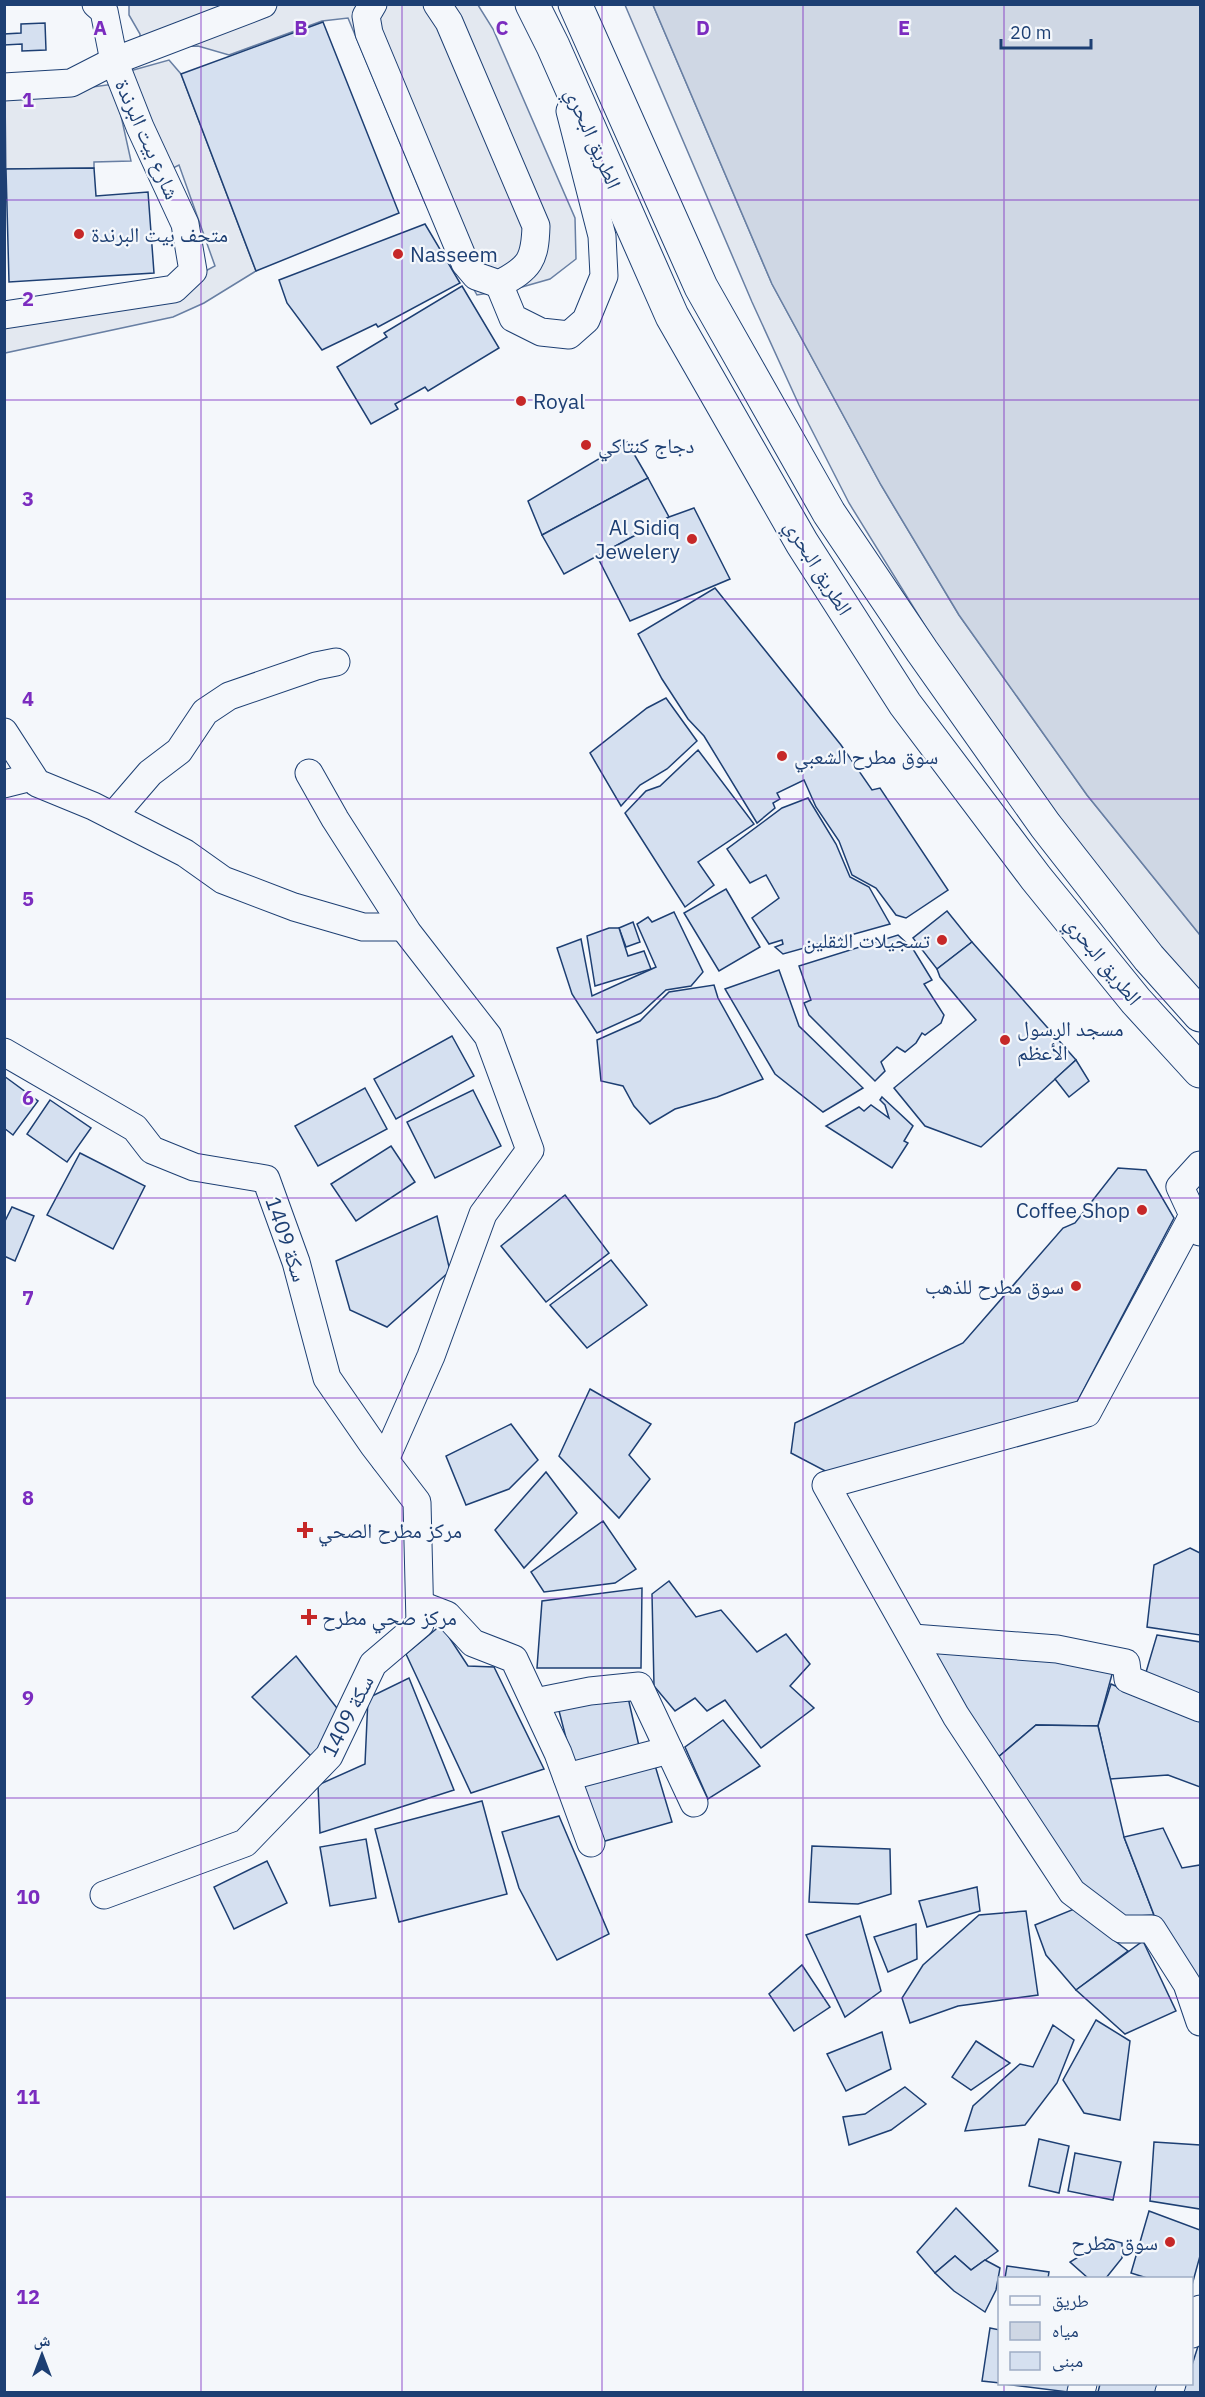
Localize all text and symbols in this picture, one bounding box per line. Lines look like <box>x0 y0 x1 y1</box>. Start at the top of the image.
scale bar <box>1001 12 1091 50</box>
text: A <box>93 14 107 41</box>
text: B <box>294 14 308 41</box>
text: C <box>495 14 509 41</box>
text: D <box>696 14 710 41</box>
text: E <box>898 14 910 41</box>
text: 20 m <box>1010 21 1052 44</box>
street label: شارع بيت البرندة <box>109 75 187 203</box>
street label: الطريق البحري <box>556 83 629 194</box>
text: 1 <box>22 86 34 113</box>
place label: متحف بيت البرندة <box>91 220 228 248</box>
marker: متحف بيت البرندة <box>72 227 86 241</box>
place label: Nasseem <box>410 240 498 268</box>
marker: Nasseem <box>391 247 405 261</box>
text: 2 <box>22 285 34 312</box>
place label: Royal <box>533 387 585 415</box>
marker: Royal <box>514 394 528 408</box>
place label: دجاج كنتاكي <box>598 431 695 462</box>
marker: دجاج كنتاكي <box>579 438 593 452</box>
text: 3 <box>22 485 34 512</box>
place label: Al Sidiq Jewelery <box>595 513 681 565</box>
street label: الطريق البحري <box>776 514 859 622</box>
marker: Al Sidiq Jewelery <box>685 532 699 546</box>
text: 4 <box>22 685 34 712</box>
place label: سوق مطرح الشعبي <box>794 742 938 773</box>
marker: سوق مطرح الشعبي <box>775 749 789 763</box>
text: 5 <box>22 885 34 912</box>
street label: الطريق البحري <box>1057 909 1149 1013</box>
place label: تسجيلات الثقلين <box>803 926 930 954</box>
marker: تسجيلات الثقلين <box>935 933 949 947</box>
place label: مسجد الرسول الأعظم <box>1017 1014 1123 1067</box>
marker: مسجد الرسول الأعظم <box>998 1033 1012 1047</box>
text: 6 <box>22 1084 34 1111</box>
street label: 1409 سكة <box>259 1193 315 1285</box>
place label: Coffee Shop <box>1016 1196 1130 1224</box>
marker: Coffee Shop <box>1135 1203 1149 1217</box>
place label: سوق مطرح للذهب <box>925 1272 1064 1300</box>
marker: سوق مطرح للذهب <box>1069 1279 1083 1293</box>
text: 7 <box>22 1284 34 1311</box>
text: 8 <box>22 1484 34 1511</box>
place label: مركز مطرح الصحي <box>318 1516 462 1547</box>
marker: مركز مطرح الصحي <box>296 1521 314 1539</box>
place label: مركز صحي مطرح <box>322 1603 457 1634</box>
marker: مركز صحي مطرح <box>300 1608 318 1626</box>
street label: 1409 سكة <box>314 1670 380 1762</box>
text: 9 <box>22 1684 34 1711</box>
text: 10 <box>16 1883 40 1910</box>
text: 11 <box>16 2083 40 2110</box>
place label: سوق مطرح <box>1071 2228 1158 2256</box>
marker: سوق مطرح <box>1163 2235 1177 2249</box>
legend <box>998 2277 1193 2385</box>
text: 12 <box>16 2283 40 2310</box>
text: طريق <box>1052 2289 1089 2312</box>
text: مياه <box>1052 2319 1079 2342</box>
north arrow <box>12 2325 72 2385</box>
text: ش <box>34 2330 51 2350</box>
text: مبنى <box>1052 2349 1083 2372</box>

